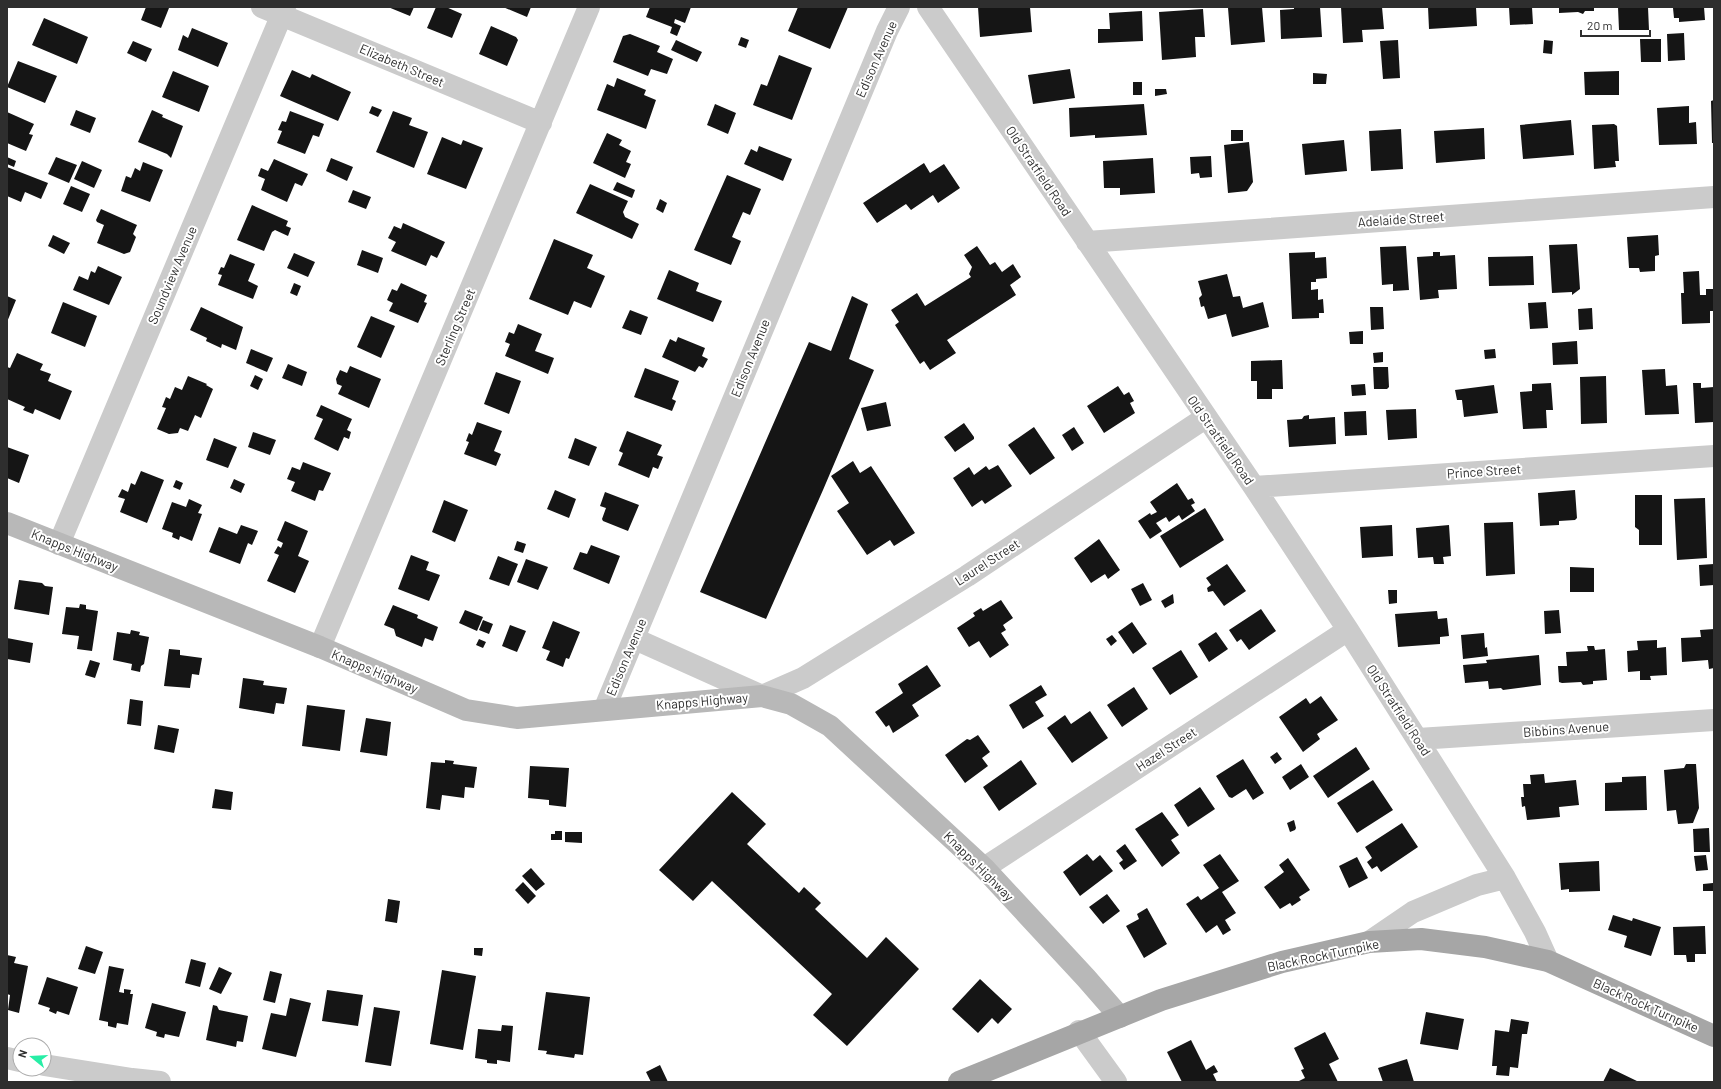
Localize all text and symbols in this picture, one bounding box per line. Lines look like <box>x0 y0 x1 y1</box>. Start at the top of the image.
scale bar <box>1581 12 1650 38</box>
street label: Edison Avenue <box>852 18 900 100</box>
text: 20 m <box>1587 18 1613 32</box>
street label: Elizabeth Street <box>357 40 447 90</box>
street label: Old Stratfield Road <box>1003 123 1075 219</box>
street label: Adelaide Street <box>1357 208 1445 230</box>
street label: Soundview Avenue <box>144 223 200 327</box>
street label: Sterling Street <box>432 286 478 368</box>
street label: Edison Avenue <box>727 317 773 399</box>
street label: Old Stratfield Road <box>1184 392 1258 488</box>
street label: Prince Street <box>1446 460 1522 482</box>
street label: Knapps Highway <box>29 525 121 575</box>
street label: Laurel Street <box>952 535 1022 589</box>
street label: Edison Avenue <box>603 616 650 698</box>
street label: Knapps Highway <box>329 646 421 696</box>
street label: Old Stratfield Road <box>1364 661 1434 759</box>
street label: Knapps Highway <box>655 689 749 713</box>
street label: Bibbins Avenue <box>1522 718 1610 740</box>
street label: Hazel Street <box>1133 724 1199 774</box>
street label: Knapps Highway <box>941 828 1017 904</box>
street label: Black Rock Turnpike <box>1266 935 1380 975</box>
street label: Black Rock Turnpike <box>1591 975 1701 1035</box>
north arrow <box>12 1037 52 1077</box>
text: N <box>15 1048 29 1059</box>

